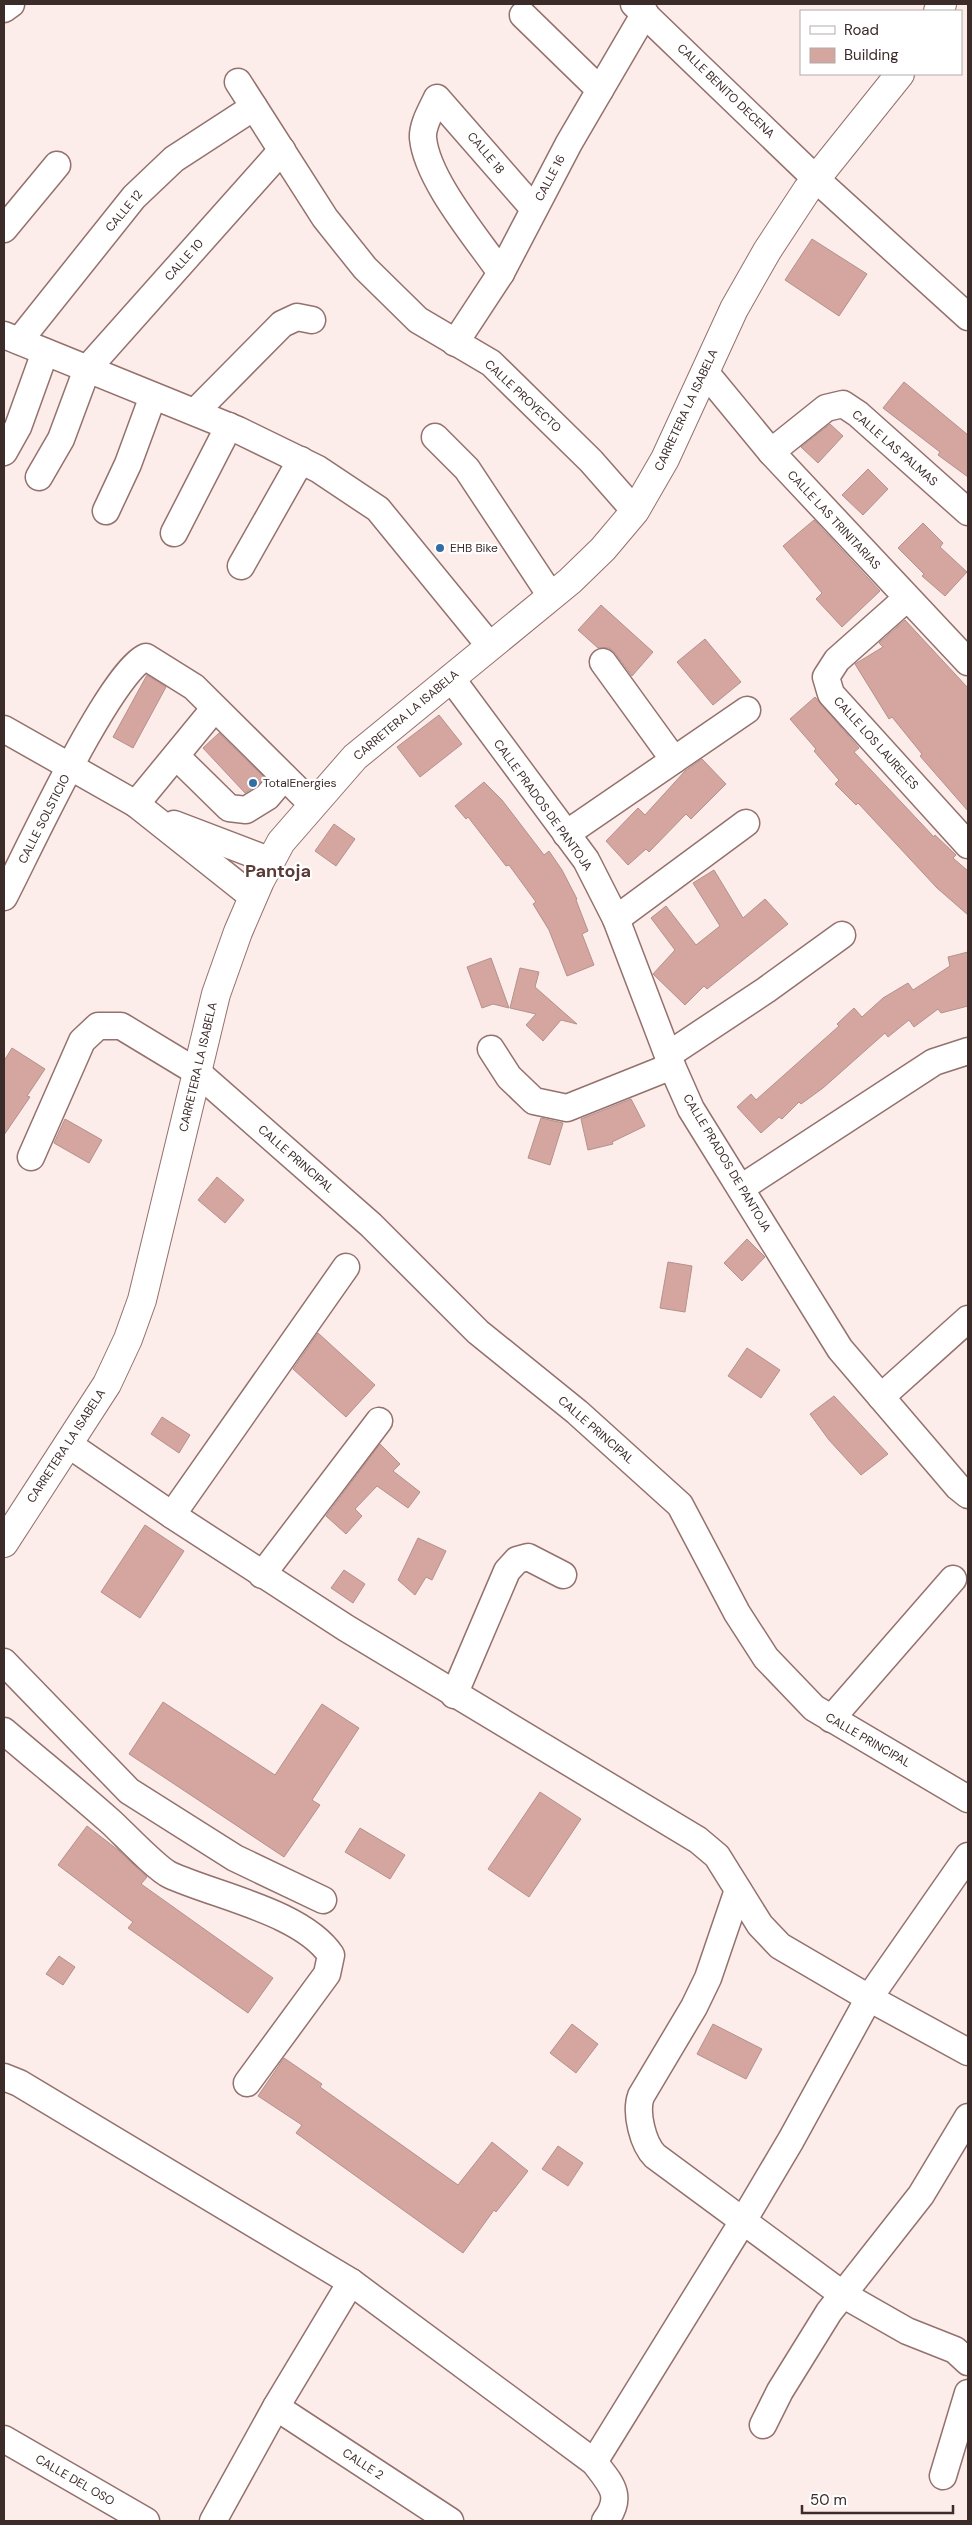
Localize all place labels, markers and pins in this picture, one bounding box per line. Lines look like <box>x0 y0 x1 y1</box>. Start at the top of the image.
place label: EHB Bike <box>450 540 498 556</box>
marker: EHB Bike <box>434 542 446 554</box>
place label: TotalEnergies <box>263 775 337 791</box>
marker: TotalEnergies <box>247 777 259 789</box>

